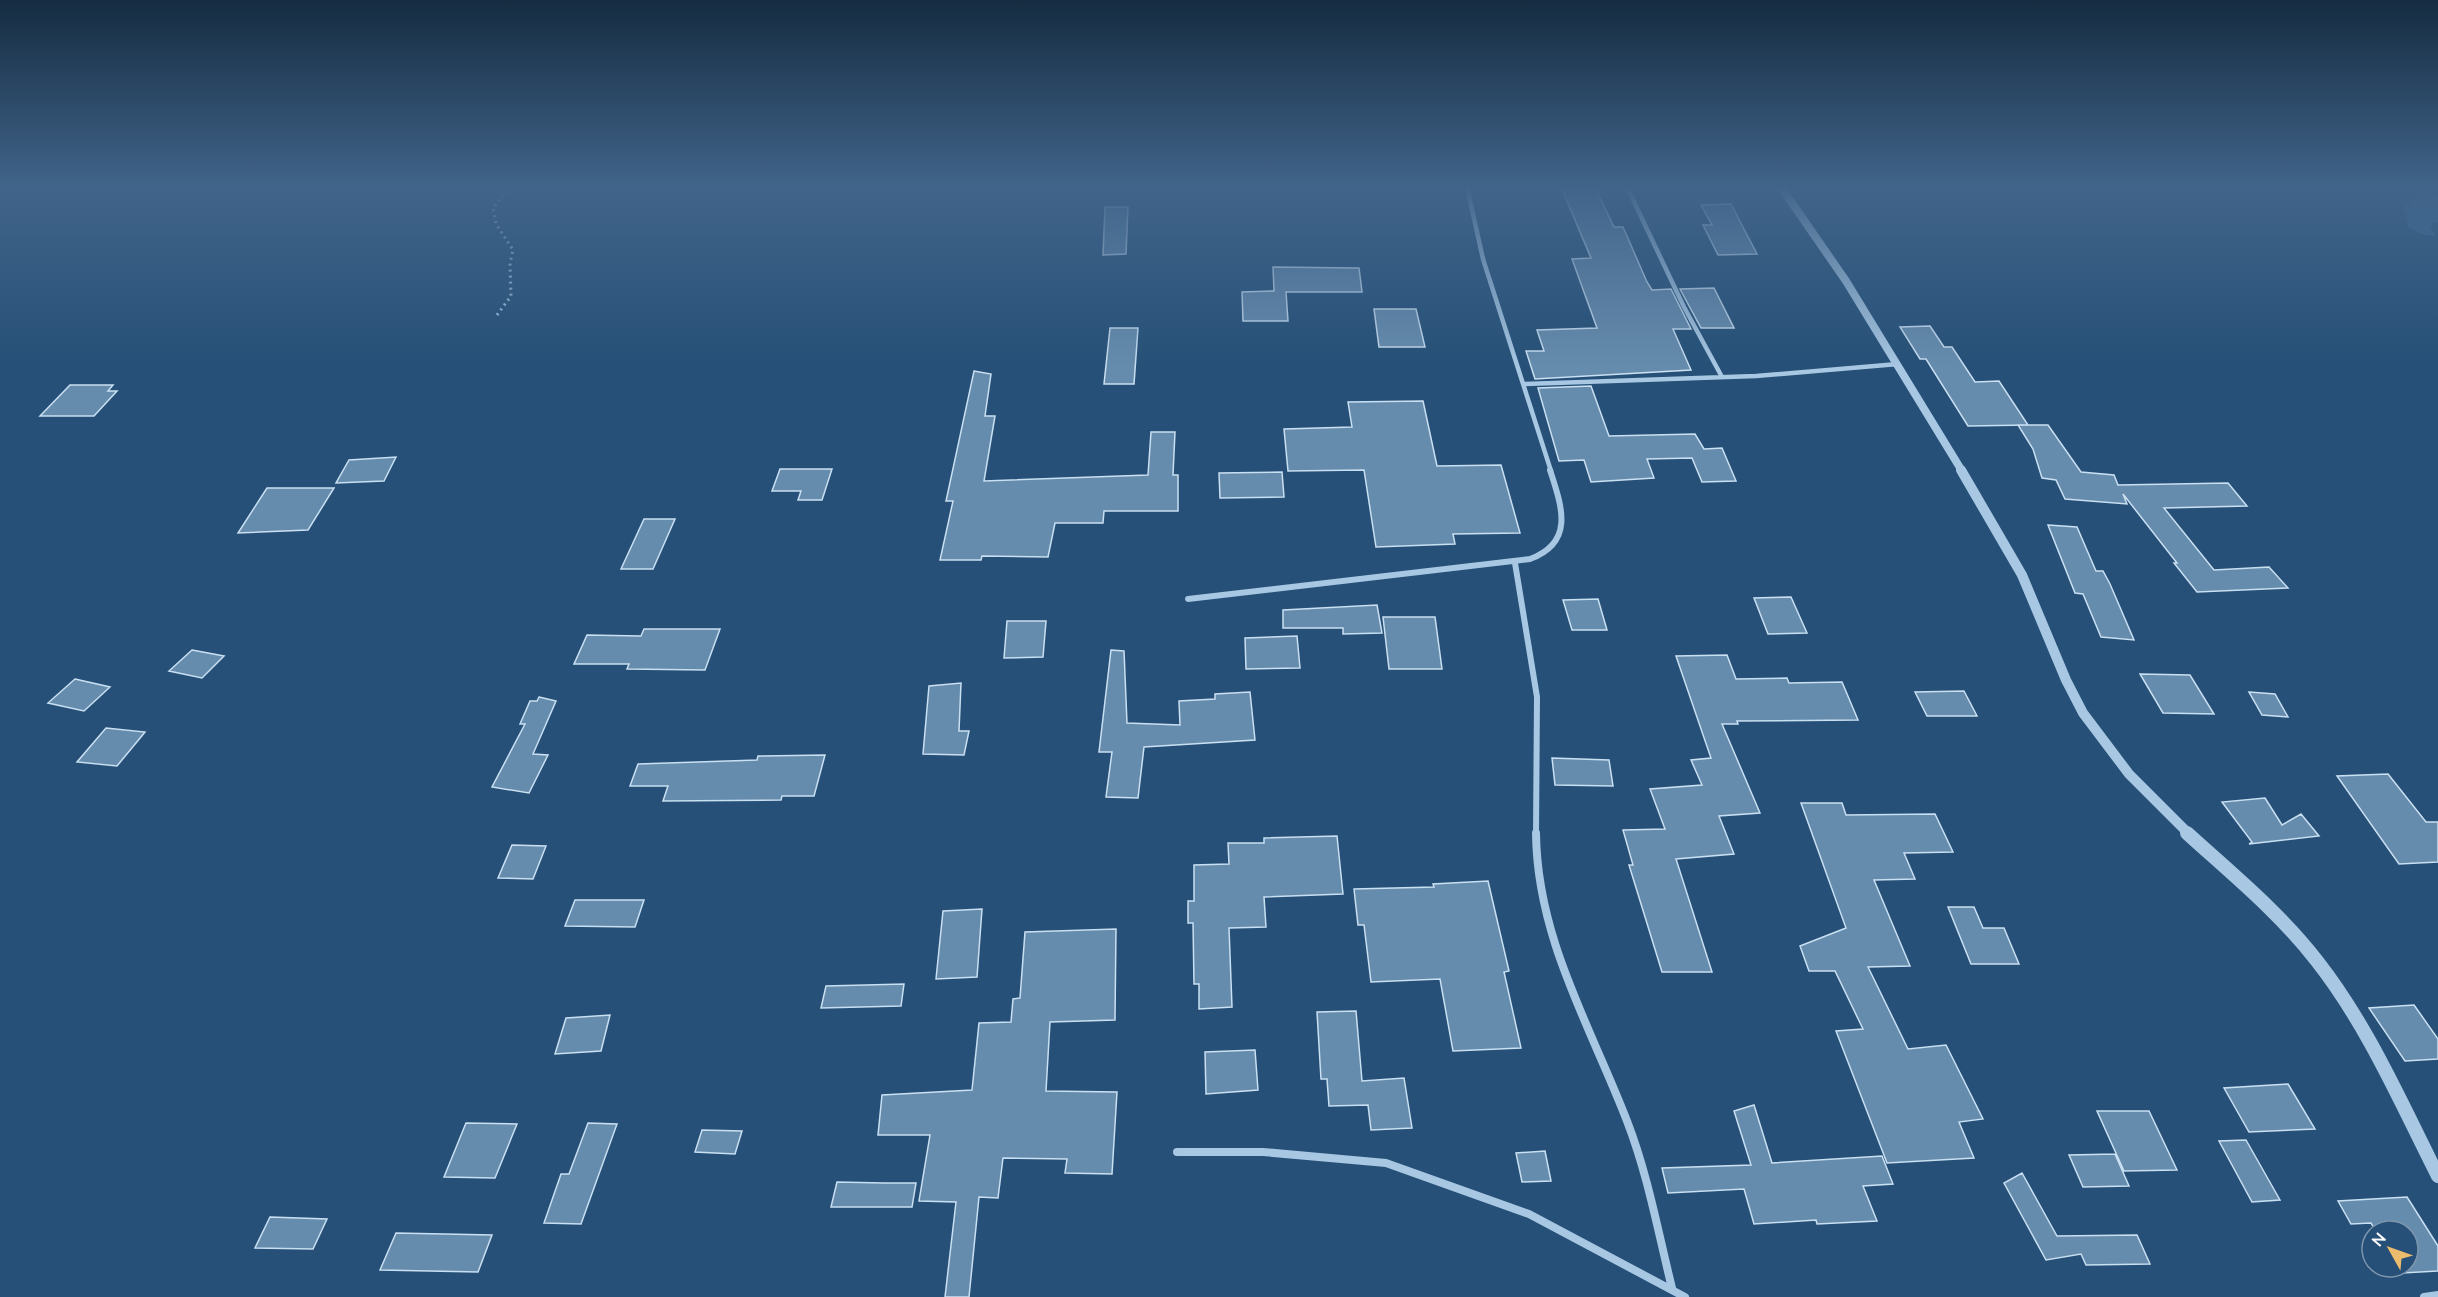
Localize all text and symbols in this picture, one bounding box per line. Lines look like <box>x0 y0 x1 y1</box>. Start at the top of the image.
north arrow <box>2360 1219 2420 1279</box>
text: N <box>2367 1228 2392 1252</box>

